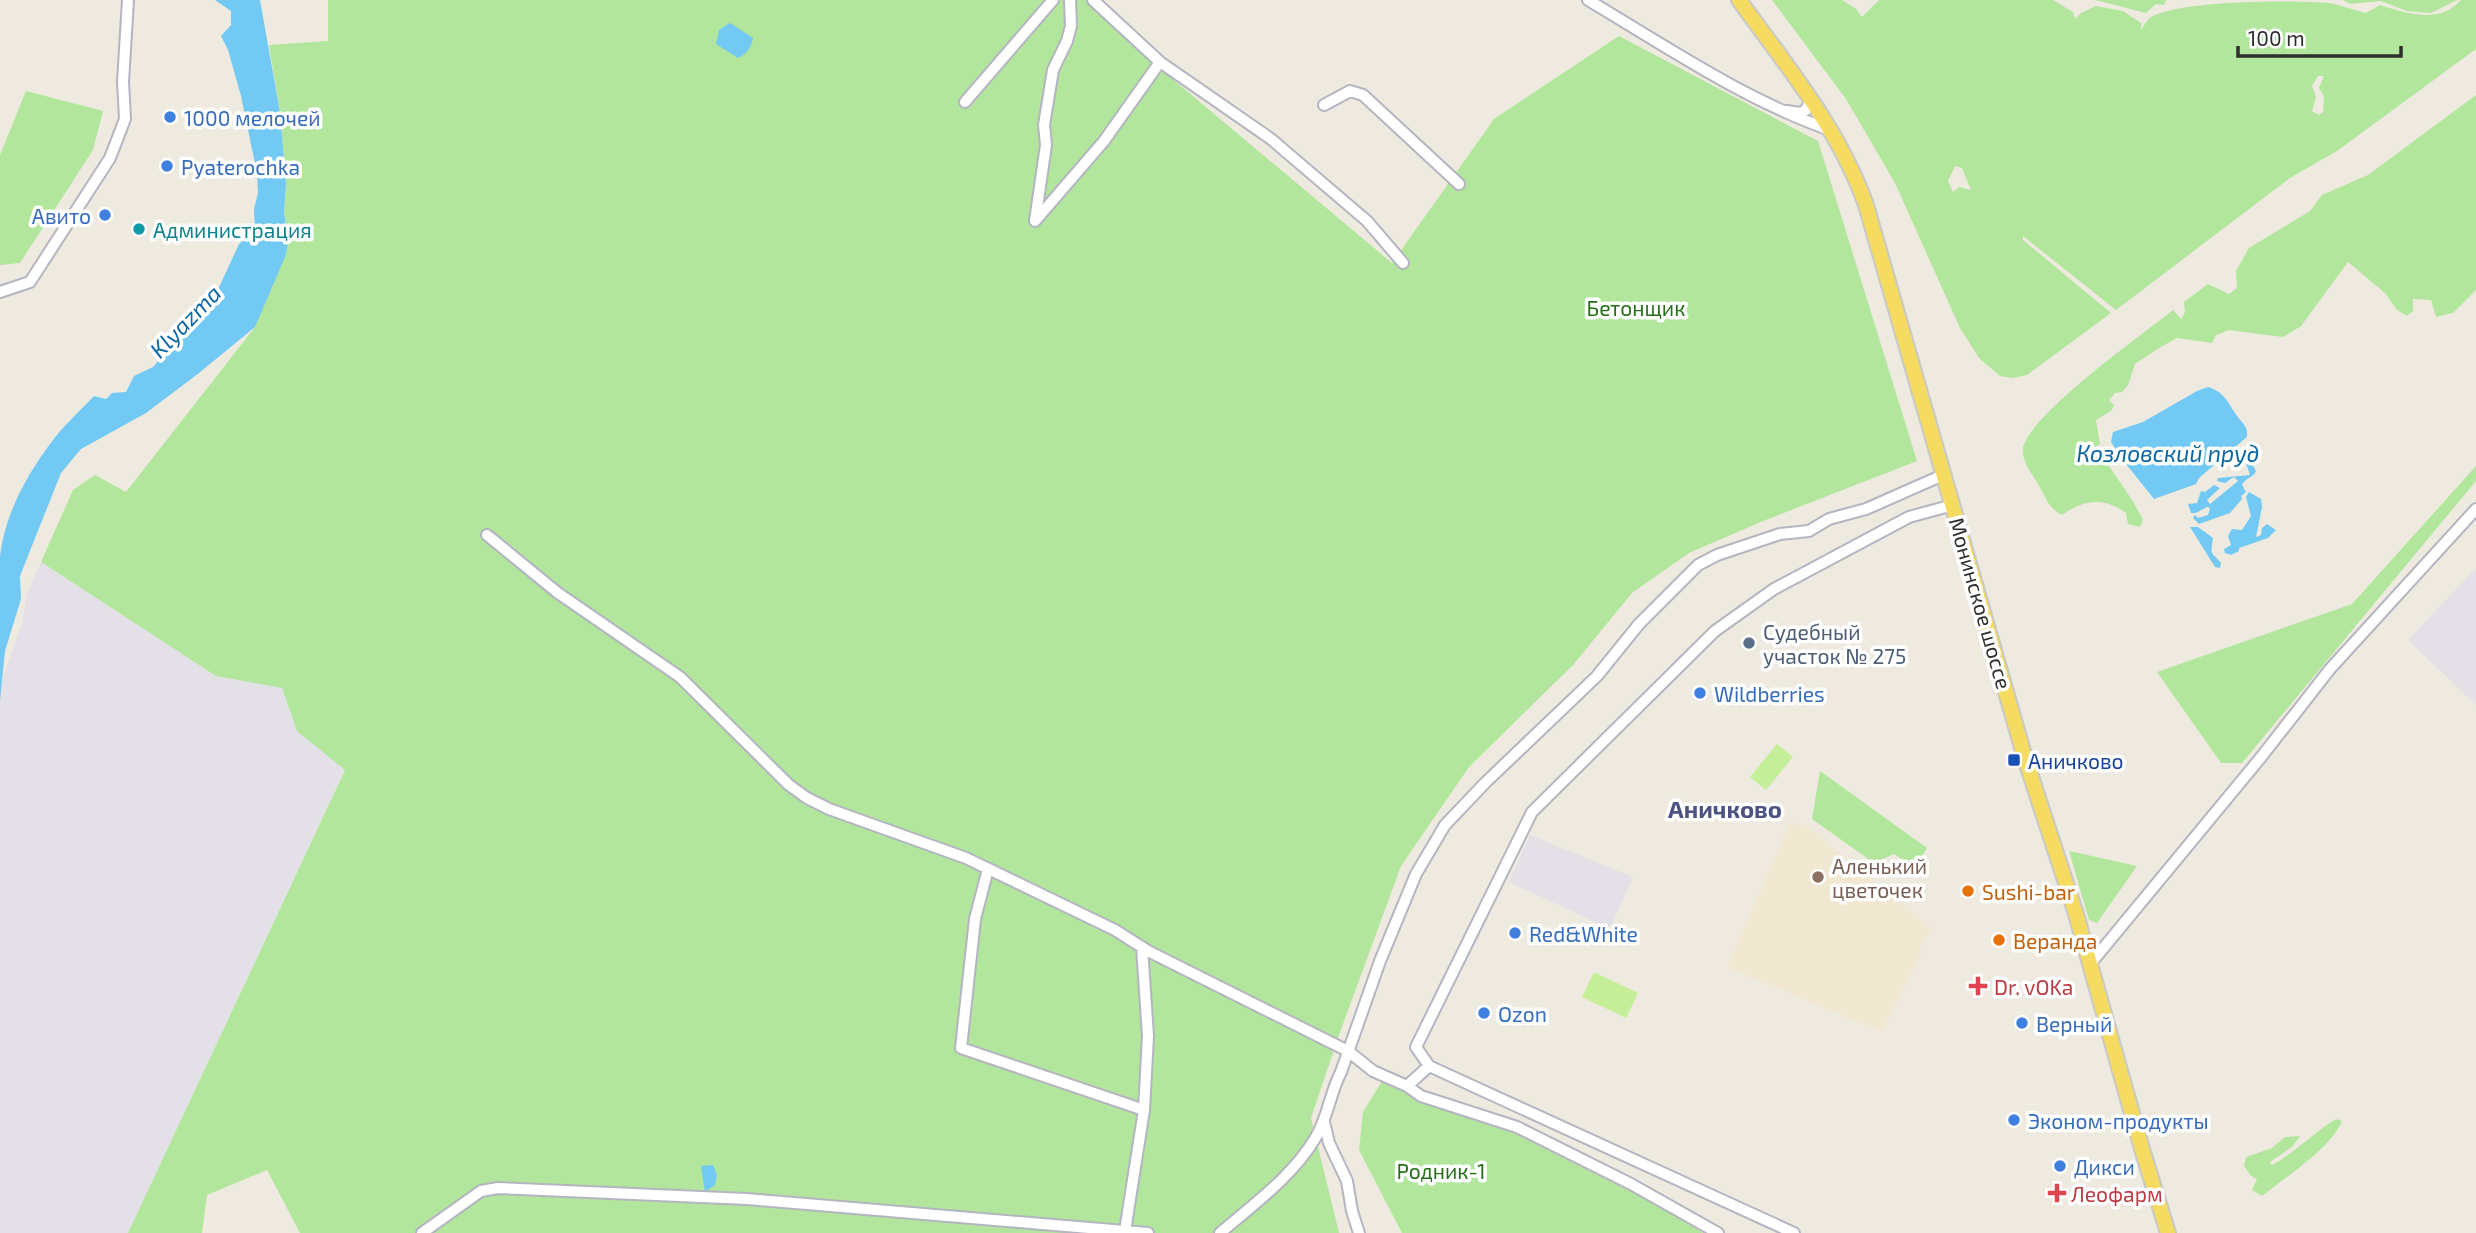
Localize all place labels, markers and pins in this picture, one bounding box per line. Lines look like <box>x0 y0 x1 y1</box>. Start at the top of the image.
place label: 1000 мелочей <box>184 105 321 130</box>
marker: 1000 мелочей <box>162 109 178 125</box>
place label: Pyaterochka <box>181 154 300 179</box>
marker: Pyaterochka <box>159 158 175 174</box>
place label: Авито <box>32 203 91 228</box>
marker: Авито <box>97 207 113 223</box>
place label: Администрация <box>153 217 312 242</box>
marker: Администрация <box>131 221 147 237</box>
place label: Судебный участок № 275 <box>1763 619 1906 669</box>
marker: Судебный участок № 275 <box>1741 635 1757 651</box>
place label: Wildberries <box>1714 681 1825 706</box>
marker: Wildberries <box>1692 685 1708 701</box>
place label: Аничково <box>2028 748 2124 773</box>
marker: Аничково <box>2006 752 2022 768</box>
place label: Аленький цветочек <box>1832 853 1927 902</box>
marker: Аленький цветочек <box>1810 869 1826 885</box>
place label: Sushi-bar <box>1982 879 2076 904</box>
marker: Sushi-bar <box>1960 883 1976 899</box>
place label: Red&White <box>1529 921 1638 946</box>
marker: Red&White <box>1507 925 1523 941</box>
place label: Веранда <box>2013 928 2097 953</box>
marker: Веранда <box>1991 932 2007 948</box>
place label: Dr. vOKa <box>1994 974 2073 999</box>
marker: Dr. vOKa <box>1968 976 1988 996</box>
place label: Ozon <box>1498 1001 1547 1026</box>
marker: Ozon <box>1476 1005 1492 1021</box>
place label: Верный <box>2036 1011 2112 1036</box>
marker: Верный <box>2014 1015 2030 1031</box>
place label: Эконом-продукты <box>2028 1108 2209 1134</box>
marker: Эконом-продукты <box>2006 1112 2022 1128</box>
place label: Дикси <box>2074 1154 2135 1179</box>
marker: Дикси <box>2052 1158 2068 1174</box>
place label: Леофарм <box>2071 1181 2163 1206</box>
marker: Леофарм <box>2049 1185 2065 1201</box>

